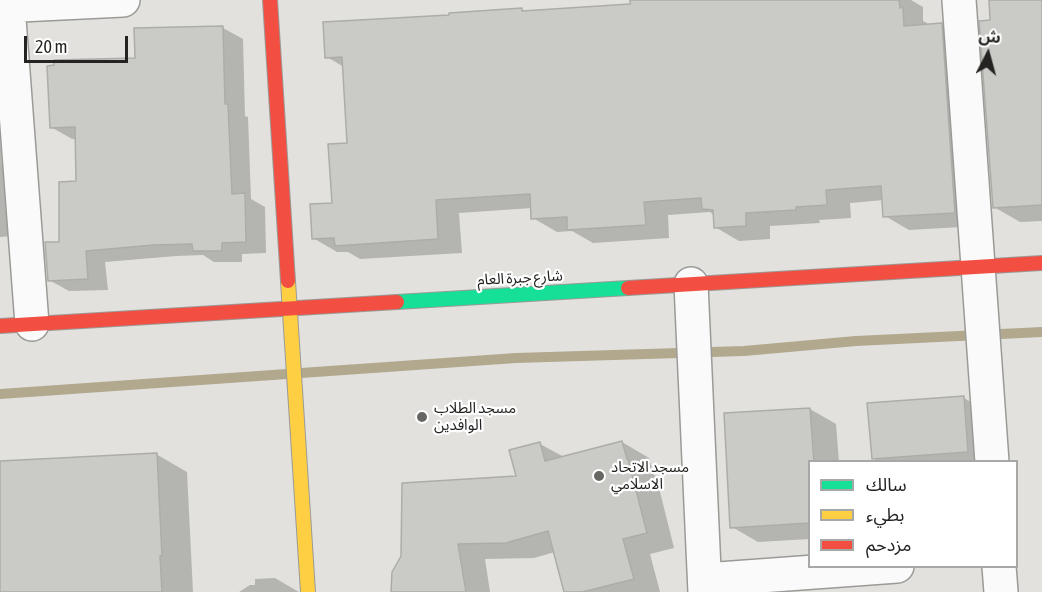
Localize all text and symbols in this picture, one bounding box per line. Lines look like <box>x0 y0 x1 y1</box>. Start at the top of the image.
scale bar <box>27 24 130 62</box>
north arrow <box>958 24 1018 84</box>
text: ش <box>978 26 1002 46</box>
text: 20 m <box>35 36 67 57</box>
street label: شارع جبرة العام <box>477 267 563 289</box>
place label: مسجد الطلاب الوافدين <box>434 399 516 434</box>
marker: مسجد الطلاب الوافدين <box>415 410 429 424</box>
place label: مسجد الاتحاد الاسلامي <box>611 458 689 493</box>
legend <box>808 460 1018 568</box>
marker: مسجد الاتحاد الاسلامي <box>592 469 606 483</box>
text: سالك <box>866 474 907 495</box>
text: بطيء <box>866 504 904 525</box>
text: مزدحم <box>866 534 911 555</box>

